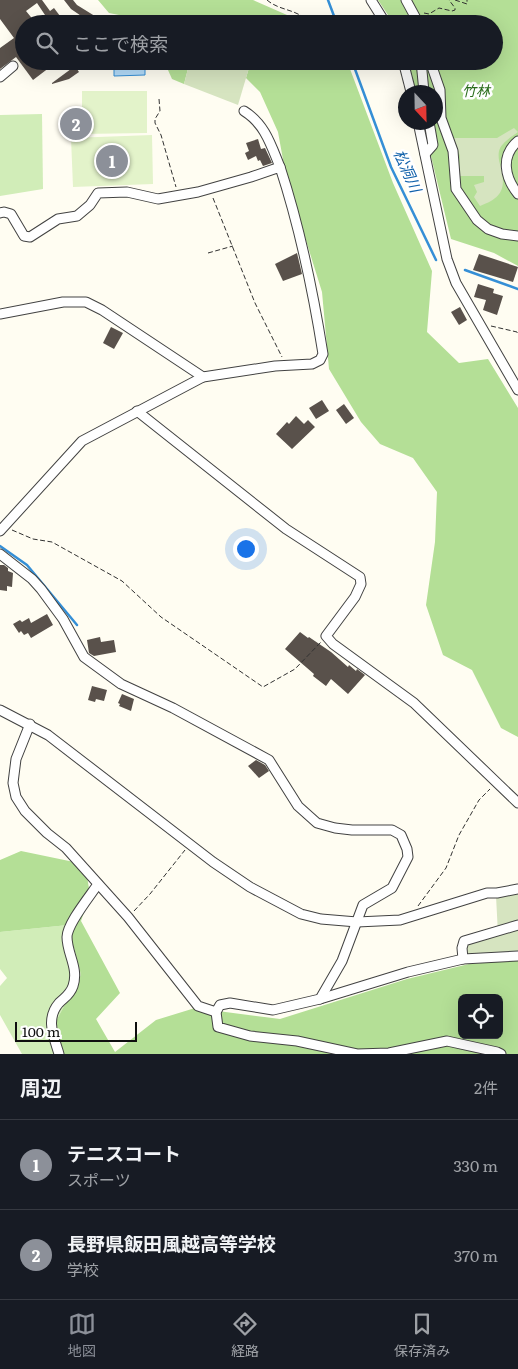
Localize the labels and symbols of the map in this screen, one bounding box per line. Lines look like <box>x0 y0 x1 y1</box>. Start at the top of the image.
park label: 竹林 <box>462 80 492 100</box>
north arrow <box>398 85 443 130</box>
pin: 2 <box>60 105 92 143</box>
pin: 1 <box>96 142 128 180</box>
water label: 松洞川 <box>389 145 429 197</box>
your location <box>233 536 259 562</box>
scale bar <box>15 1019 138 1042</box>

